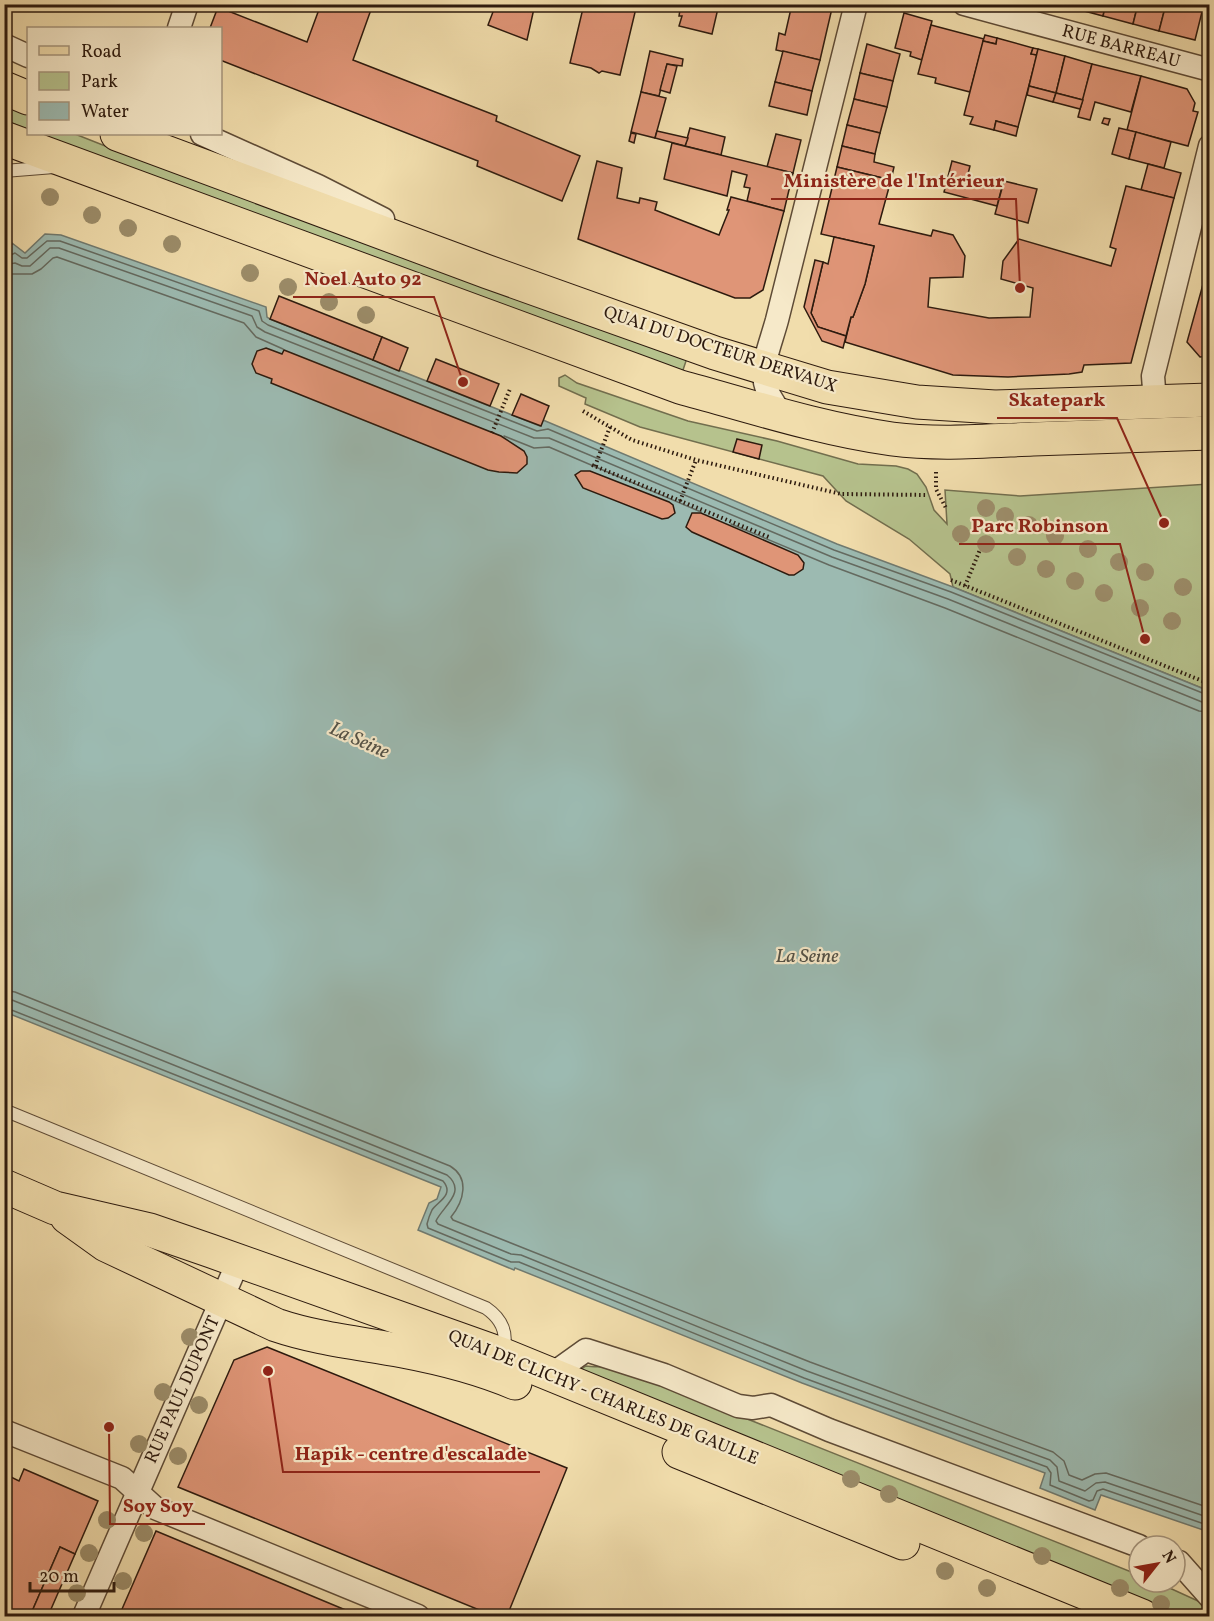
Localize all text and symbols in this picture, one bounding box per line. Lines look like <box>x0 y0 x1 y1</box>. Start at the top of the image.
street label: RUE BARREAU <box>1059 19 1183 75</box>
legend <box>27 27 222 135</box>
text: Road <box>81 40 122 65</box>
text: Park <box>81 70 118 95</box>
text: Water <box>81 100 129 125</box>
callout: Ministère de l'Intérieur <box>771 161 1016 199</box>
text: Ministère de l'Intérieur <box>784 168 1005 196</box>
callout: Noel Auto 92 <box>293 259 434 297</box>
text: Noel Auto 92 <box>304 266 422 294</box>
street label: QUAI DU DOCTEUR DERVAUX <box>600 300 840 400</box>
callout: Skatepark <box>997 380 1117 418</box>
text: Skatepark <box>1009 387 1105 415</box>
callout: Parc Robinson <box>959 506 1120 544</box>
text: Parc Robinson <box>971 513 1109 541</box>
water label: La Seine <box>325 715 394 767</box>
water label: La Seine <box>775 943 839 971</box>
street label: RUE PAUL DUPONT <box>139 1312 227 1468</box>
street label: QUAI DE CLICHY - CHARLES DE GAULLE <box>444 1324 762 1472</box>
callout: Hapik - centre d'escalade <box>283 1434 540 1472</box>
text: Hapik - centre d'escalade <box>295 1441 527 1469</box>
callout: Soy Soy <box>110 1486 205 1524</box>
text: Soy Soy <box>123 1493 193 1521</box>
north arrow <box>1127 1534 1187 1594</box>
text: N <box>1156 1547 1181 1568</box>
scale bar <box>30 1555 114 1593</box>
text: 20 m <box>39 1565 79 1590</box>

